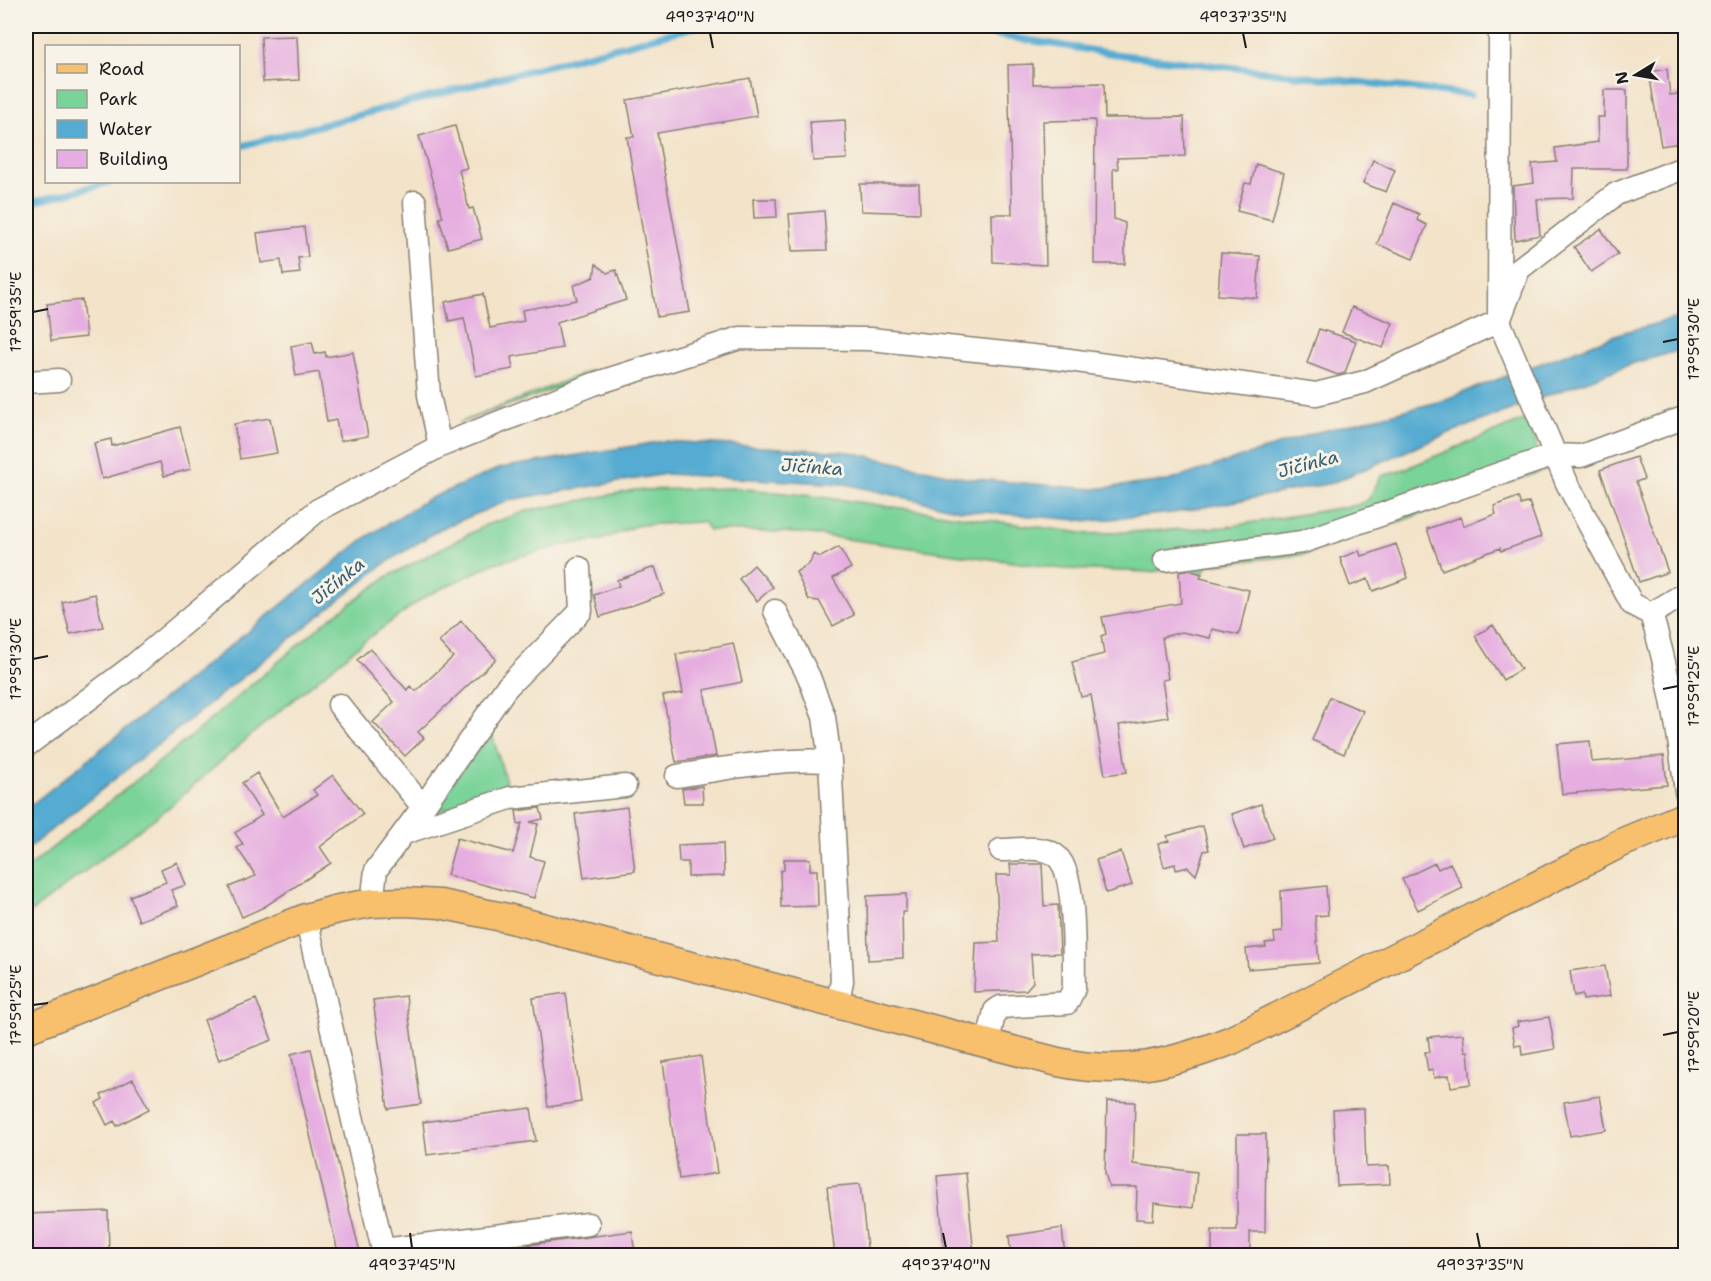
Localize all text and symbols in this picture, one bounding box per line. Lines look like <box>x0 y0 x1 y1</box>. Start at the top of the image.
text: 49°37'40"N <box>665 7 755 27</box>
text: 49°37'35"N <box>1199 7 1287 27</box>
legend <box>45 45 240 183</box>
north arrow <box>1606 45 1666 105</box>
text: Road <box>99 57 144 81</box>
text: N <box>1610 70 1633 86</box>
text: Park <box>99 87 138 111</box>
text: Water <box>99 117 152 141</box>
text: Building <box>99 147 168 171</box>
text: 17°59'35"E <box>6 272 26 352</box>
text: 17°59'30"E <box>1684 298 1704 380</box>
water label: Jičínka <box>1275 444 1341 484</box>
water label: Jičínka <box>780 453 844 481</box>
water label: Jičínka <box>306 552 370 610</box>
text: 17°59'30"E <box>6 618 26 700</box>
text: 17°59'25"E <box>1684 646 1704 726</box>
text: 17°59'25"E <box>6 965 26 1045</box>
text: 17°59'20"E <box>1684 991 1704 1073</box>
text: 49°37'45"N <box>368 1255 456 1275</box>
text: 49°37'40"N <box>901 1255 991 1275</box>
text: 49°37'35"N <box>1436 1255 1524 1275</box>

